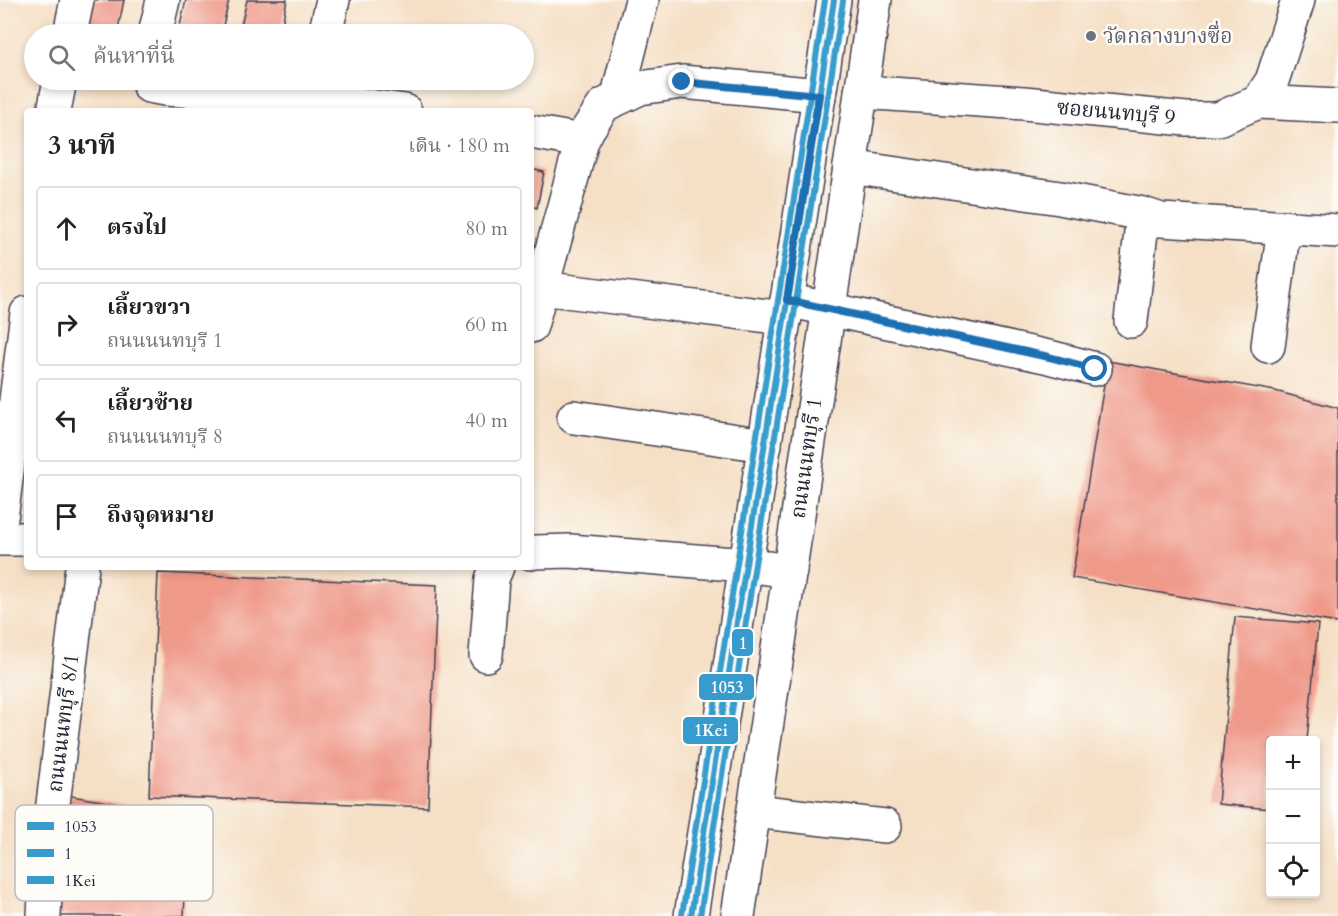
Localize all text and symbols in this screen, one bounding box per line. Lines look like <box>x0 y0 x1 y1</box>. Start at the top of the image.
place label: วัดกลางบางซื่อ <box>1103 20 1232 51</box>
search box <box>24 24 534 90</box>
marker: วัดกลางบางซื่อ <box>1084 29 1098 43</box>
icon: search <box>45 41 78 74</box>
text: ค้นหาที่นี่ <box>93 41 175 71</box>
route end <box>668 68 694 94</box>
street label: ซอยนนทบุรี 9 <box>1055 93 1177 132</box>
text: 3 นาที <box>48 128 116 163</box>
text: เดิน · 180 m <box>408 132 510 159</box>
icon: ahead <box>50 212 83 245</box>
text: ตรงไป <box>107 212 167 242</box>
text: 80 m <box>465 215 508 242</box>
text: เลี้ยวขวา <box>107 292 191 322</box>
icon: right <box>50 308 83 341</box>
text: 60 m <box>465 311 508 338</box>
text: ถนนนนทบุรี 1 <box>107 327 223 354</box>
route start <box>1081 355 1107 381</box>
text: เลี้ยวซ้าย <box>107 388 193 418</box>
street label: ถนนนนทบุรี 1 <box>784 396 829 520</box>
icon: left <box>50 404 83 437</box>
text: 40 m <box>465 407 508 434</box>
text: ถนนนนทบุรี 8 <box>107 423 223 450</box>
icon: arrive <box>50 500 83 533</box>
text: ถึงจุดหมาย <box>107 500 214 530</box>
line badge: 1 <box>731 628 754 657</box>
text: 1 <box>739 633 747 655</box>
street label: ถนนนนทบุรี 8/1 <box>41 652 86 794</box>
line badge: 1053 <box>698 673 755 701</box>
text: 1053 <box>711 677 743 699</box>
line badge: 1Kei <box>682 716 739 745</box>
text: 1Kei <box>694 720 728 742</box>
map controls <box>1266 736 1320 898</box>
button: + <box>1266 736 1320 790</box>
button: − <box>1266 790 1320 844</box>
legend <box>15 805 213 901</box>
text: 1053 <box>64 816 97 838</box>
text: 1 <box>64 843 72 865</box>
button: locate <box>1266 844 1320 898</box>
text: 1Kei <box>64 870 96 892</box>

